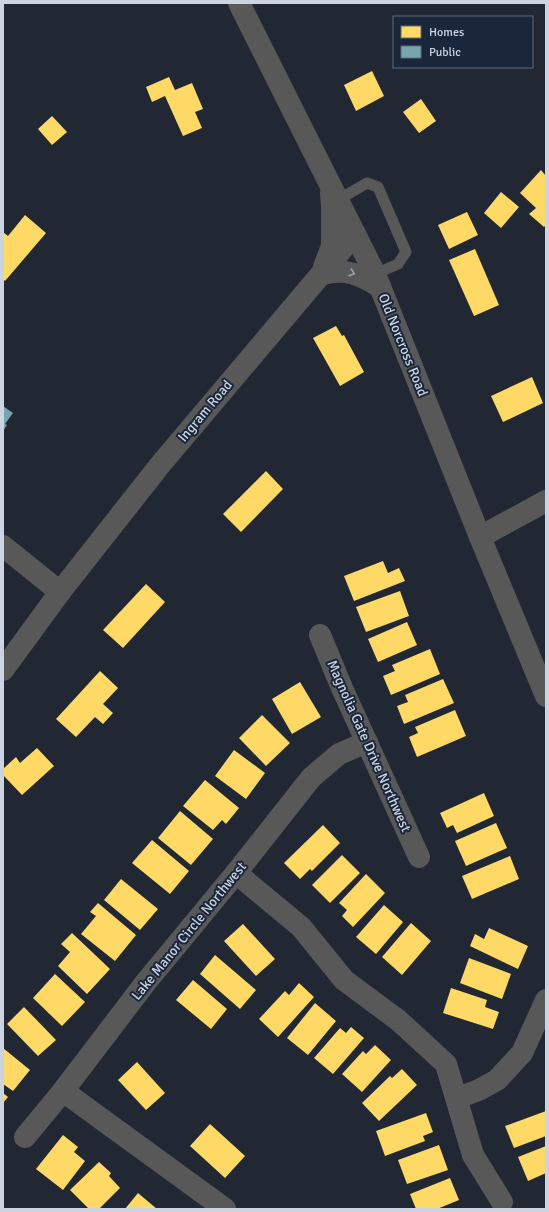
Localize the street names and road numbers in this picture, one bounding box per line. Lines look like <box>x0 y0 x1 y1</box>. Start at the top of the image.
street label: Old Norcross Road <box>375 291 431 399</box>
street label: Ingram Road <box>174 377 236 445</box>
street label: Magnolia Gate Drive Northwest <box>323 657 415 835</box>
street label: Lake Manor Circle Northwest <box>128 858 250 1004</box>

